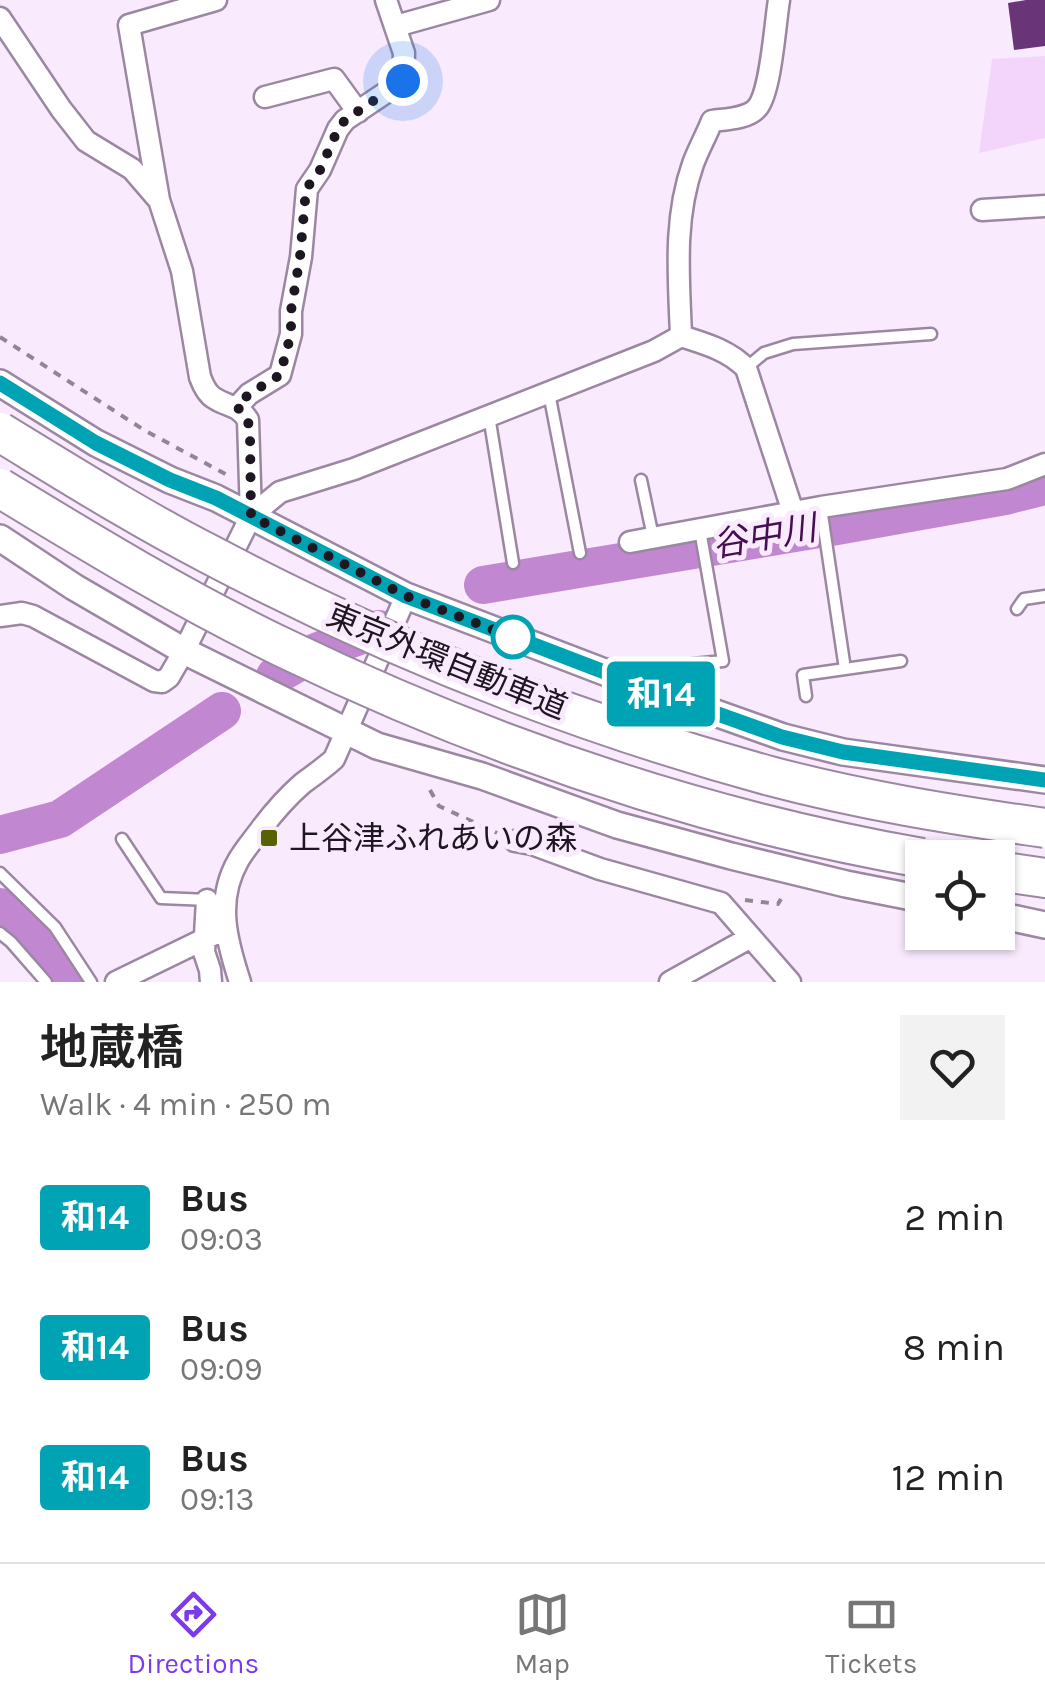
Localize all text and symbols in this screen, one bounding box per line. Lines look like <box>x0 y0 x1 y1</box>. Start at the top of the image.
your location <box>378 56 428 106</box>
water label: 谷中川 <box>709 506 823 566</box>
street label: 東京外環自動車道 <box>321 596 572 727</box>
unlabelled marker <box>492 616 534 658</box>
line badge: 和14 <box>604 662 718 726</box>
text: 和14 <box>627 674 695 715</box>
place label: 上谷津ふれあいの森 <box>289 820 577 857</box>
marker: 上谷津ふれあいの森 <box>258 827 280 849</box>
map controls <box>905 840 1015 950</box>
button: locate <box>905 840 1015 950</box>
button: heart <box>900 1015 1005 1120</box>
text: 地蔵橋 <box>40 1020 184 1076</box>
text: Walk · 4 min · 250 m <box>40 1086 331 1123</box>
text: Bus <box>180 1176 249 1221</box>
text: 2 min <box>904 1195 1005 1240</box>
text: 和14 <box>61 1197 129 1238</box>
text: 09:03 <box>180 1221 263 1258</box>
text: Bus <box>180 1306 249 1351</box>
text: 8 min <box>903 1325 1005 1370</box>
text: 和14 <box>61 1327 129 1368</box>
text: 09:09 <box>180 1351 262 1388</box>
text: Bus <box>180 1436 249 1481</box>
text: 12 min <box>892 1455 1005 1500</box>
text: 和14 <box>61 1457 129 1498</box>
text: 09:13 <box>180 1481 254 1518</box>
tab: Directions <box>128 1587 259 1680</box>
tab: Map <box>514 1587 570 1680</box>
tab: Tickets <box>825 1587 917 1680</box>

